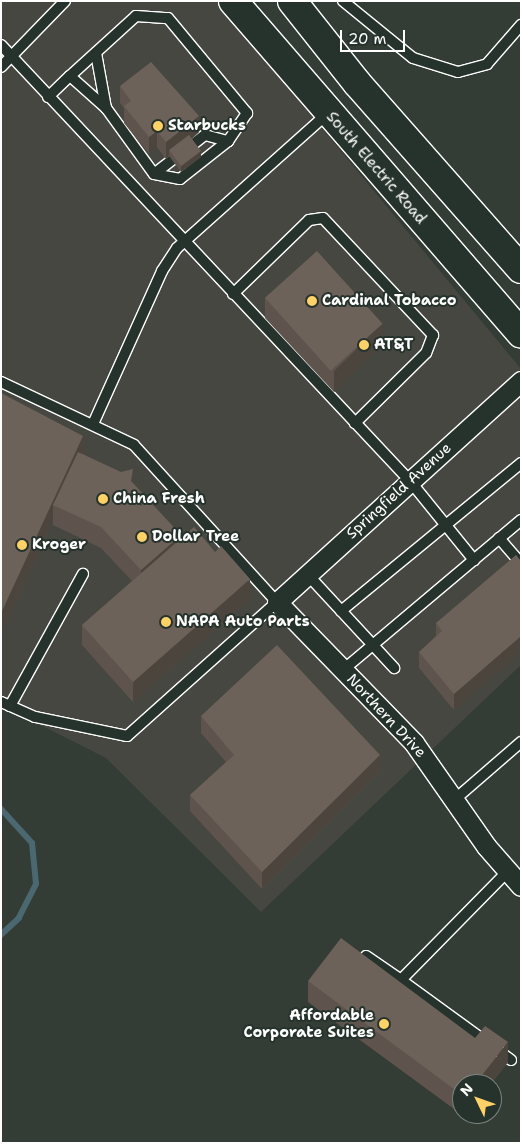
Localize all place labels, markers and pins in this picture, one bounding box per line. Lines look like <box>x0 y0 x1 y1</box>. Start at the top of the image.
place label: Starbucks <box>168 117 246 135</box>
marker: Starbucks <box>152 120 164 132</box>
place label: Cardinal Tobacco <box>322 292 457 310</box>
marker: Cardinal Tobacco <box>306 295 318 307</box>
place label: AT&T <box>374 336 413 354</box>
marker: AT&T <box>358 339 370 351</box>
place label: China Fresh <box>113 490 205 508</box>
marker: China Fresh <box>97 493 109 505</box>
place label: Dollar Tree <box>152 528 239 546</box>
marker: Dollar Tree <box>136 531 148 543</box>
place label: Kroger <box>32 536 86 554</box>
marker: Kroger <box>16 539 28 551</box>
place label: NAPA Auto Parts <box>176 613 310 631</box>
marker: NAPA Auto Parts <box>160 616 172 628</box>
place label: Affordable Corporate Suites <box>244 1006 374 1041</box>
marker: Affordable Corporate Suites <box>378 1018 390 1030</box>

